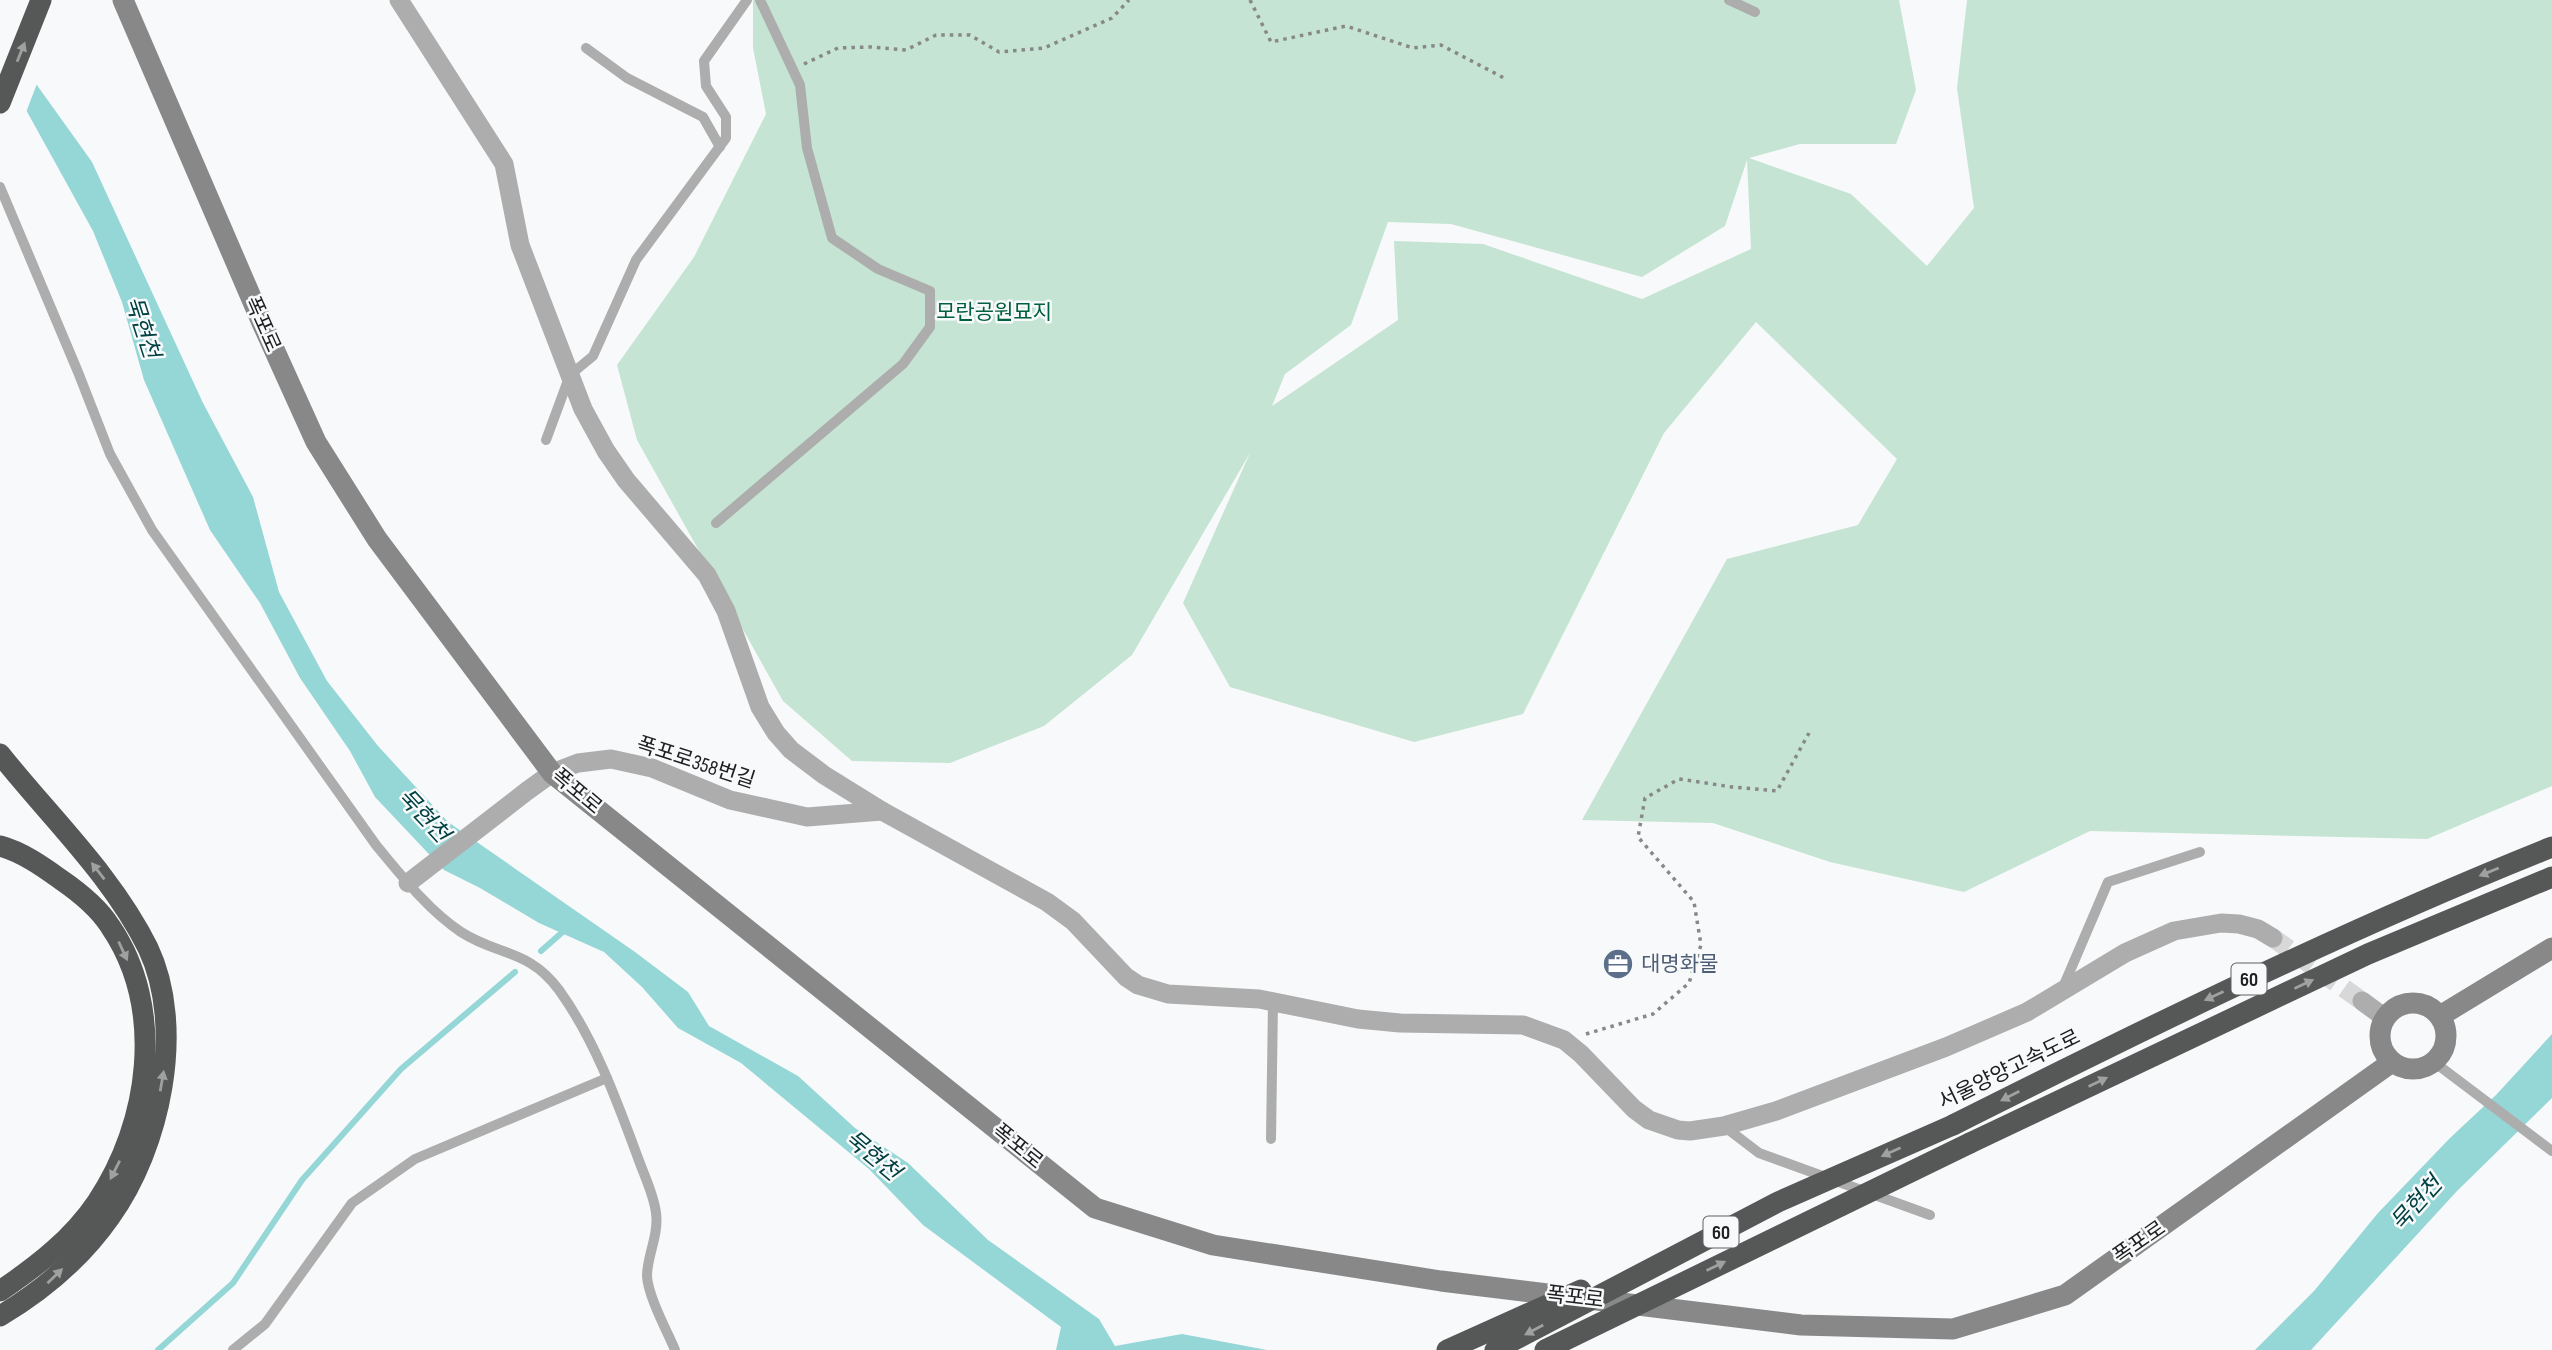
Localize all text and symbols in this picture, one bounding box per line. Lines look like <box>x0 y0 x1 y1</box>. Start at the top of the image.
one-way arrow <box>15 41 26 62</box>
water label: 묵현천 <box>119 293 166 365</box>
street label: 폭포로 <box>239 293 286 356</box>
park label: 모란공원묘지 <box>936 300 1052 325</box>
street label: 폭포로358번길 <box>633 732 758 793</box>
street label: 폭포로 <box>546 763 607 820</box>
water label: 묵현천 <box>391 783 457 851</box>
one-way arrow <box>90 863 105 881</box>
one-way arrow <box>2478 867 2499 878</box>
one-way arrow <box>118 941 129 961</box>
office icon: 대명화물 <box>1601 947 1635 981</box>
place label: 대명화물 <box>1641 952 1718 977</box>
road number: 60 <box>2232 964 2266 995</box>
one-way arrow <box>2294 978 2314 990</box>
one-way arrow <box>2204 990 2224 1001</box>
street label: 서울양양고속도로 <box>1934 1024 2084 1115</box>
one-way arrow <box>157 1070 168 1092</box>
one-way arrow <box>2088 1076 2108 1088</box>
one-way arrow <box>2000 1091 2020 1102</box>
street label: 폭포로 <box>987 1118 1048 1174</box>
water label: 묵현천 <box>839 1125 908 1189</box>
one-way arrow <box>1881 1146 1901 1158</box>
one-way arrow <box>110 1160 121 1180</box>
water label: 묵현천 <box>2385 1169 2450 1237</box>
road number: 60 <box>1704 1216 1738 1248</box>
street label: 폭포로 <box>2108 1216 2170 1269</box>
one-way arrow <box>1706 1260 1726 1272</box>
one-way arrow <box>46 1268 63 1284</box>
street label: 폭포로 <box>1545 1282 1605 1313</box>
one-way arrow <box>1523 1323 1543 1335</box>

